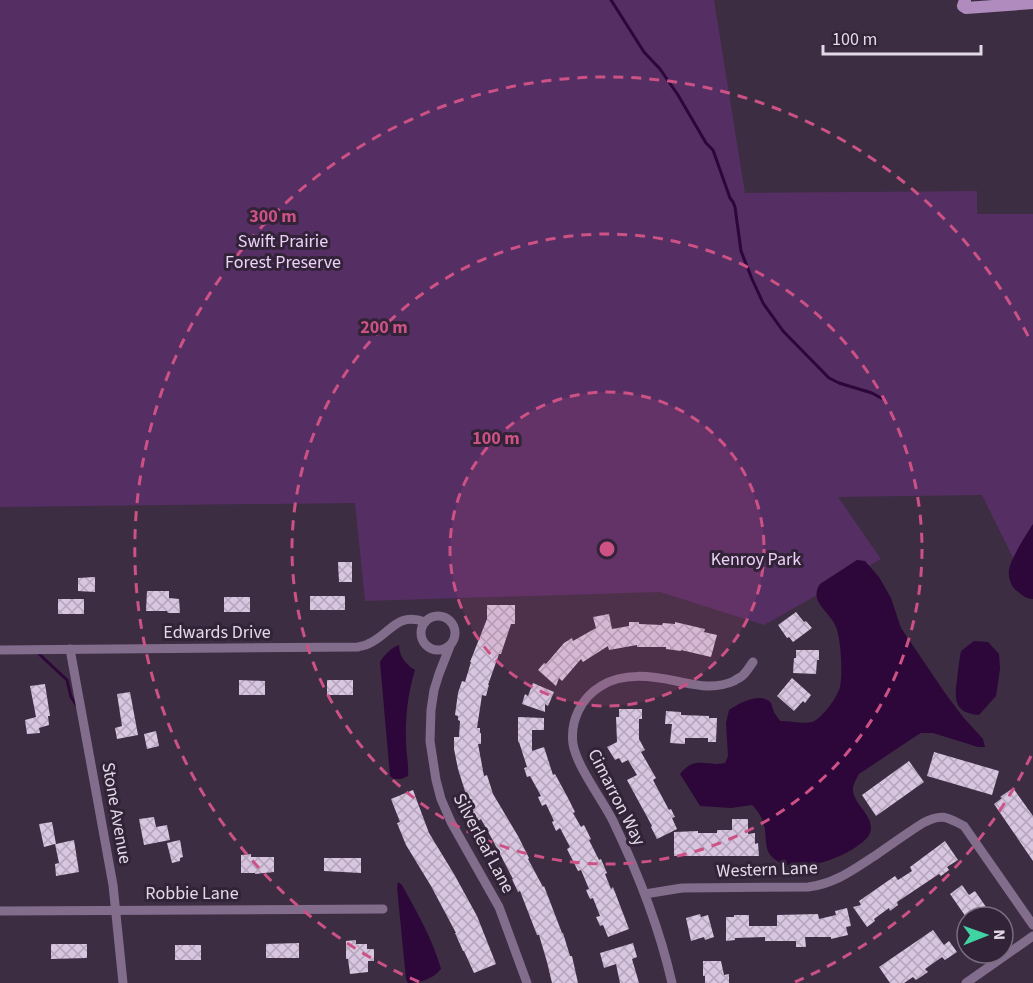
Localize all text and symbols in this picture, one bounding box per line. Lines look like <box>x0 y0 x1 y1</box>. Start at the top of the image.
scale bar <box>823 18 980 56</box>
text: 100 m <box>832 27 877 52</box>
text: 300 m <box>249 204 297 229</box>
park label: Swift Prairie Forest Preserve <box>225 229 341 275</box>
text: 200 m <box>360 315 408 340</box>
text: 100 m <box>472 426 520 451</box>
centre of rings <box>597 539 617 559</box>
park label: Kenroy Park <box>711 547 801 572</box>
street label: Edwards Drive <box>163 620 271 645</box>
street label: Cimarron Way <box>581 745 652 850</box>
street label: Stone Avenue <box>95 760 138 866</box>
street label: Silverleaf Lane <box>447 789 520 898</box>
street label: Western Lane <box>716 855 818 884</box>
street label: Robbie Lane <box>145 881 239 906</box>
north arrow <box>955 905 1015 965</box>
text: N <box>988 929 1010 940</box>

